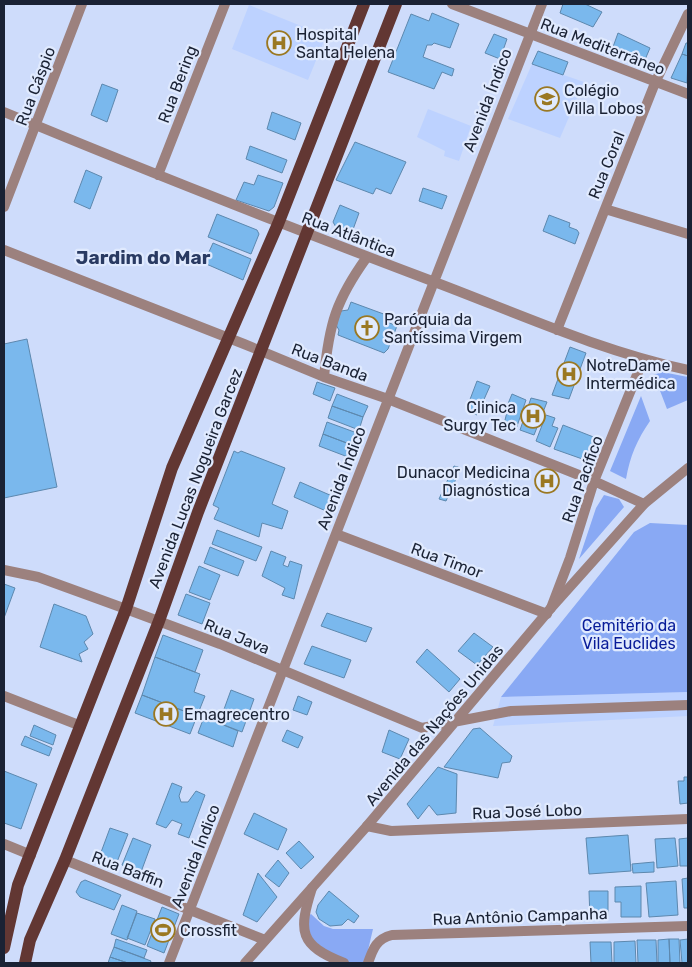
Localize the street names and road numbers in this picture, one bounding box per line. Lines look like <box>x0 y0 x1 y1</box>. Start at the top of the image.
street label: Rua Mediterrâneo <box>538 14 668 79</box>
street label: Rua Bering <box>154 43 201 126</box>
street label: Rua Cáspio <box>12 44 59 128</box>
street label: Avenida Índico <box>459 46 516 155</box>
street label: Rua Coral <box>584 129 629 202</box>
street label: Rua Atlântica <box>299 208 398 261</box>
street label: Rua Banda <box>289 339 371 386</box>
street label: Avenida Lucas Nogueira Garcez <box>145 365 246 591</box>
street label: Avenida Índico <box>313 424 370 533</box>
street label: Rua Pacífico <box>558 433 607 525</box>
street label: Rua Timor <box>408 539 485 582</box>
street label: Rua Java <box>201 615 272 658</box>
street label: Avenida das Nações Unidas <box>361 641 507 810</box>
street label: Rua José Lobo <box>472 800 582 823</box>
street label: Avenida Índico <box>167 802 224 911</box>
street label: Rua Baffin <box>89 847 167 892</box>
street label: Rua Antônio Campanha <box>432 904 608 929</box>

